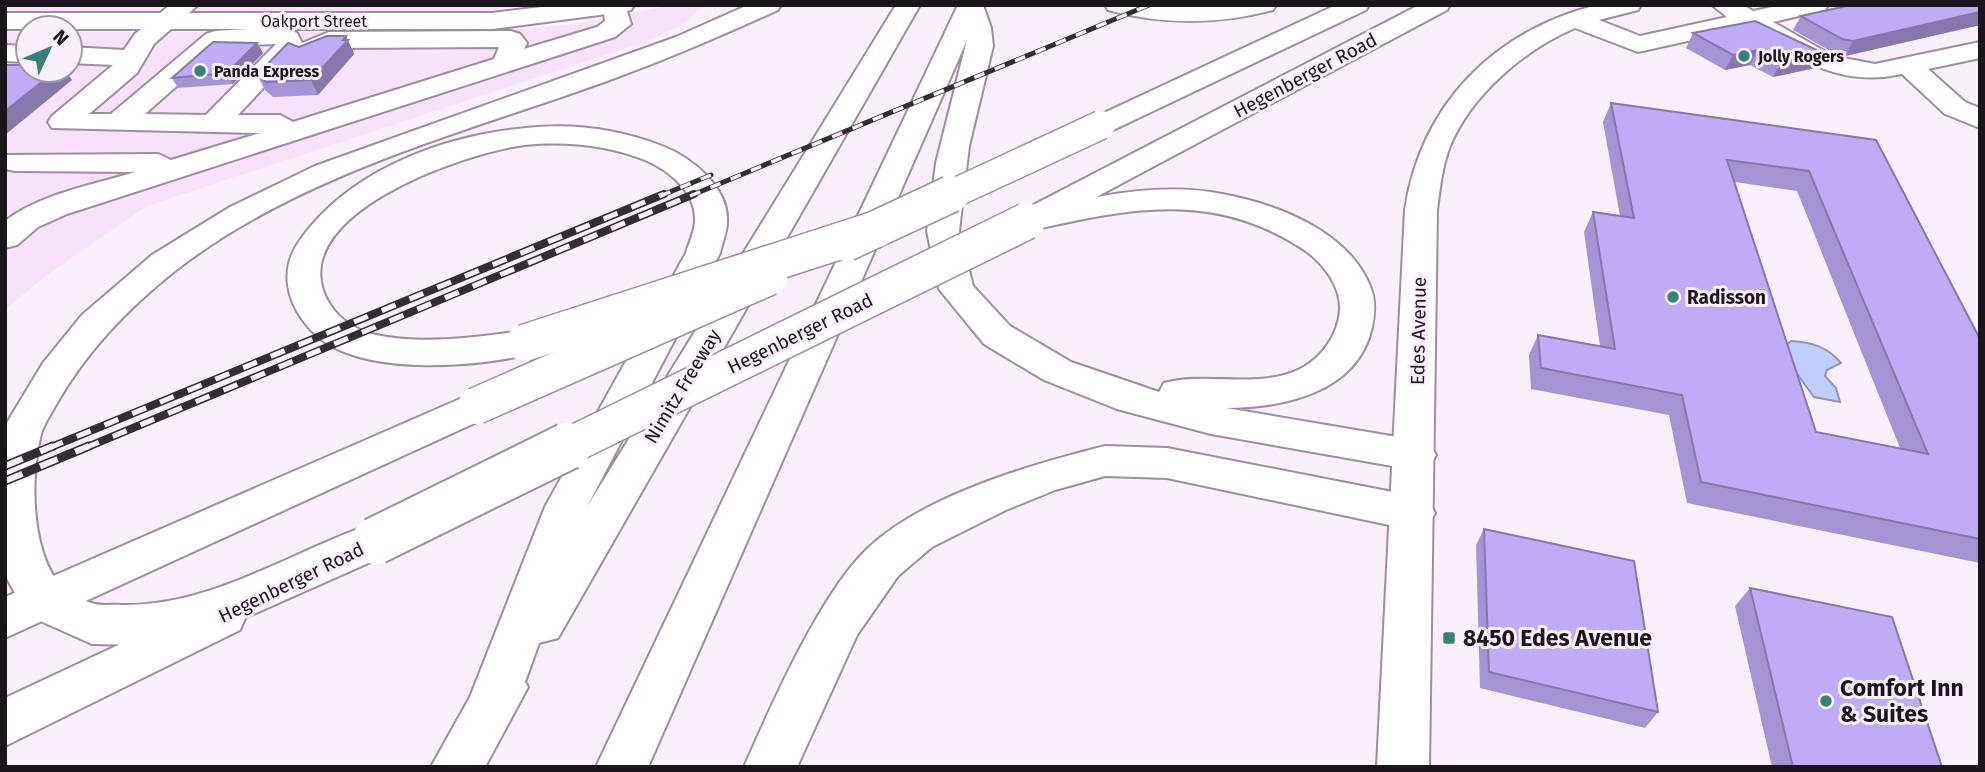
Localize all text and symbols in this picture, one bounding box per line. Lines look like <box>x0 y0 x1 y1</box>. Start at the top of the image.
street label: Oakport Street <box>261 12 367 31</box>
north arrow <box>14 14 84 84</box>
text: N <box>48 25 74 50</box>
street label: Hegenberger Road <box>1230 28 1381 123</box>
place label: Jolly Rogers <box>1757 47 1844 66</box>
marker: Jolly Rogers <box>1736 48 1752 64</box>
place label: Panda Express <box>214 62 319 81</box>
marker: Panda Express <box>192 63 208 79</box>
street label: Edes Avenue <box>1406 277 1431 385</box>
place label: Radisson <box>1687 286 1766 309</box>
street label: Hegenberger Road <box>724 288 877 379</box>
marker: Radisson <box>1665 289 1681 305</box>
street label: Nimitz Freeway <box>639 324 726 448</box>
street label: Hegenberger Road <box>215 537 368 628</box>
place label: 8450 Edes Avenue <box>1463 624 1652 652</box>
marker: 8450 Edes Avenue <box>1441 630 1457 646</box>
place label: Comfort Inn & Suites <box>1840 674 1964 728</box>
marker: Comfort Inn & Suites <box>1818 693 1834 709</box>

